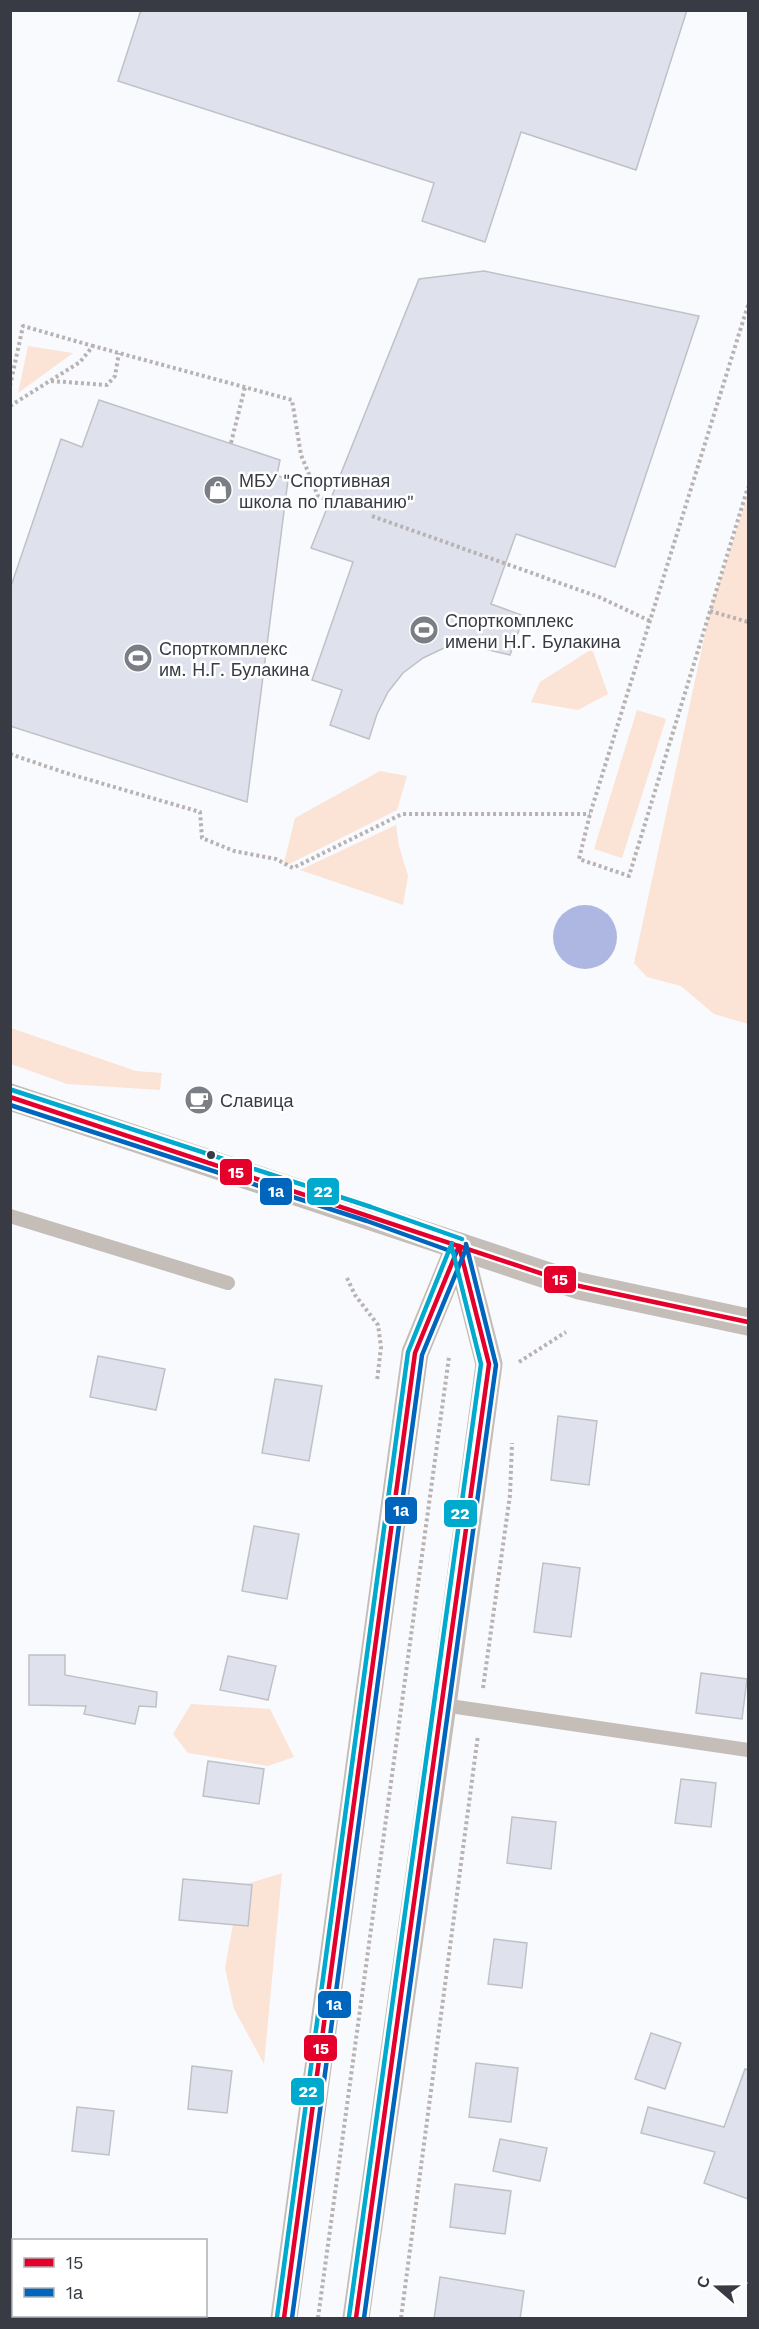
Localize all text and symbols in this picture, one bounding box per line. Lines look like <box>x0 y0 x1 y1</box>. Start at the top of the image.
place label: МБУ "Спортивная школа по плаванию" <box>239 470 414 512</box>
shop icon: МБУ "Спортивная школа по плаванию" <box>202 474 234 506</box>
place label: Спорткомплекс имени Н.Г. Булакина <box>445 610 621 652</box>
sports icon: Спорткомплекс имени Н.Г. Булакина <box>408 614 440 646</box>
place label: Спорткомплекс им. Н.Г. Булакина <box>159 638 310 680</box>
sports icon: Спорткомплекс им. Н.Г. Булакина <box>122 642 154 674</box>
cafe icon: Славица <box>183 1084 215 1116</box>
place label: Славица <box>220 1090 294 1111</box>
unlabelled marker <box>205 1149 217 1161</box>
line badge: 15 <box>219 1158 253 1186</box>
text: 15 <box>228 1163 244 1182</box>
line badge: 1а <box>259 1177 293 1206</box>
line badge: 22 <box>306 1177 340 1206</box>
text: 1а <box>268 1182 284 1201</box>
text: 22 <box>313 1182 333 1201</box>
line badge: 15 <box>543 1265 577 1294</box>
text: 15 <box>552 1270 568 1289</box>
line badge: 1а <box>384 1496 418 1525</box>
line badge: 22 <box>443 1499 478 1528</box>
text: 1а <box>393 1501 409 1520</box>
text: 22 <box>450 1504 470 1523</box>
line badge: 1а <box>317 1990 352 2019</box>
text: 1а <box>326 1995 342 2014</box>
line badge: 15 <box>303 2034 338 2062</box>
text: 15 <box>313 2039 329 2058</box>
line badge: 22 <box>290 2077 325 2106</box>
text: 22 <box>298 2082 318 2101</box>
legend <box>12 2239 207 2317</box>
text: 15 <box>66 2252 84 2273</box>
north arrow <box>687 2257 747 2317</box>
text: С <box>692 2273 714 2291</box>
text: 1а <box>66 2282 84 2303</box>

